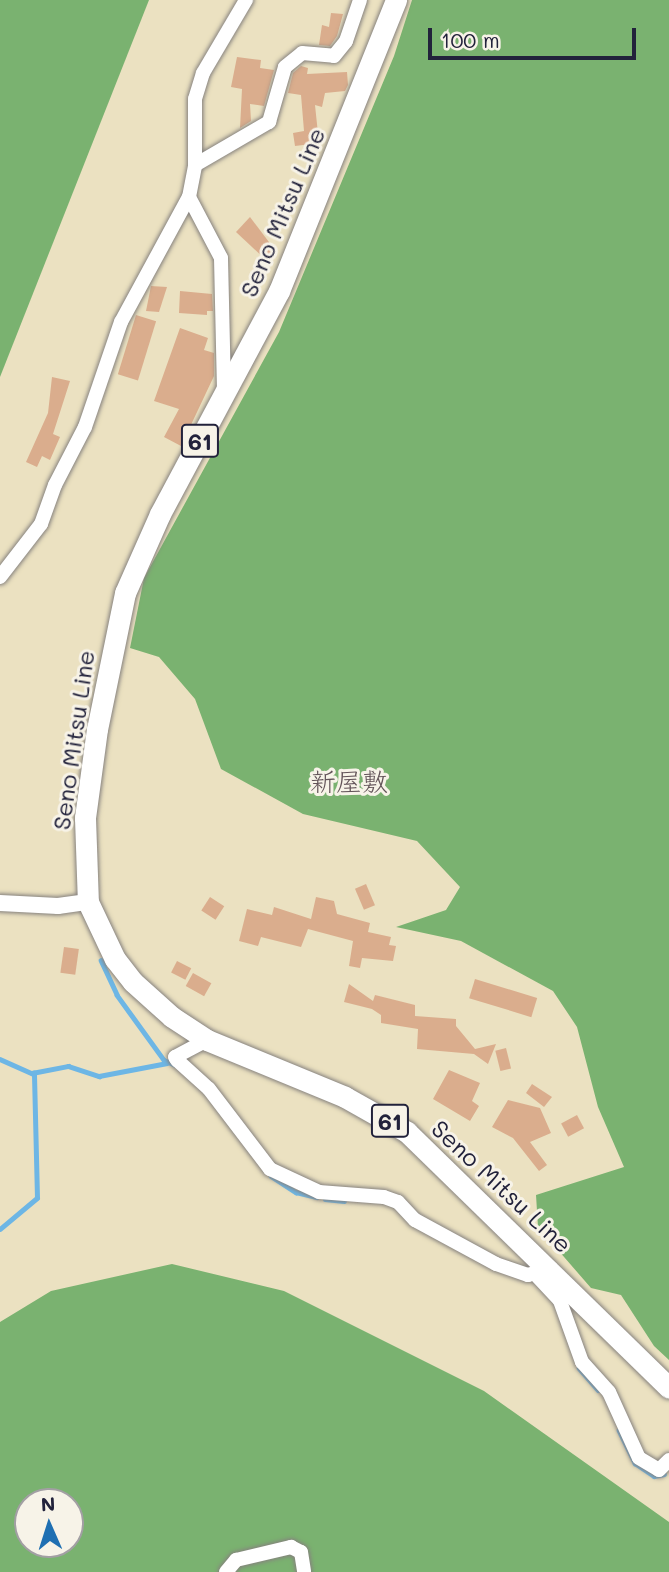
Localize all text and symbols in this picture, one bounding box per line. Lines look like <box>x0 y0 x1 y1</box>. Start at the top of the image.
scale bar <box>431 14 639 58</box>
text: 100 m <box>441 26 500 53</box>
street label: Seno Mitsu Line <box>233 123 331 301</box>
road number: 61 <box>181 422 219 461</box>
street label: Seno Mitsu Line <box>46 648 100 832</box>
district label: 新屋敷 <box>310 766 388 798</box>
road number: 61 <box>371 1102 409 1140</box>
street label: Seno Mitsu Line <box>426 1114 578 1258</box>
north arrow <box>14 1488 84 1558</box>
text: N <box>40 1491 56 1516</box>

